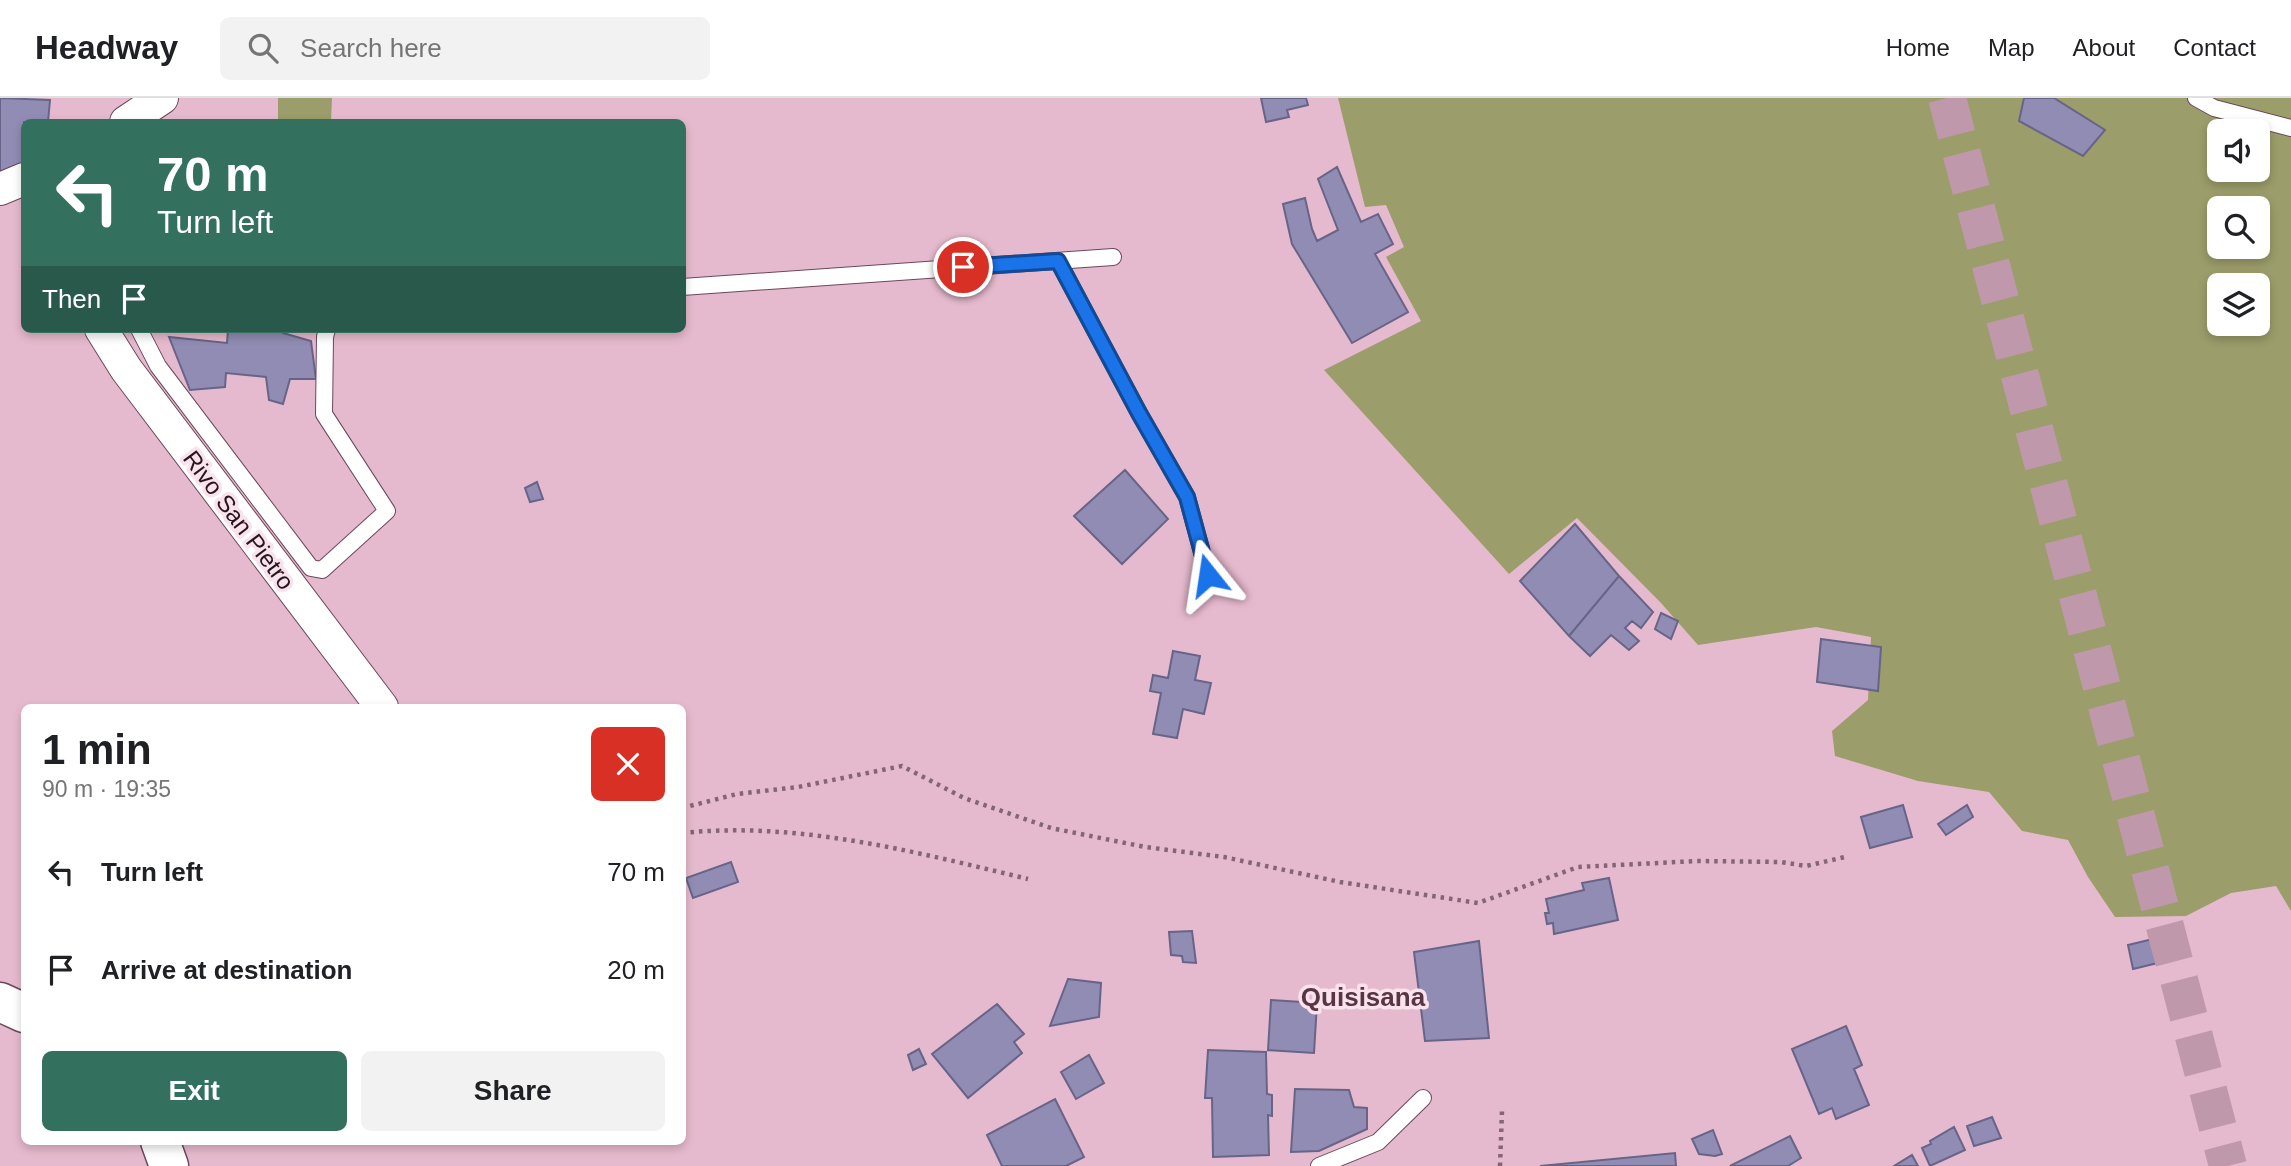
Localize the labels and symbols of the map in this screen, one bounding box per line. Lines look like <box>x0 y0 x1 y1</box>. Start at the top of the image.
pin <box>933 237 993 297</box>
street label: Rivo San Pietro <box>178 445 300 595</box>
position arrow <box>1171 538 1245 612</box>
district label: Quisisana <box>1301 982 1426 1012</box>

